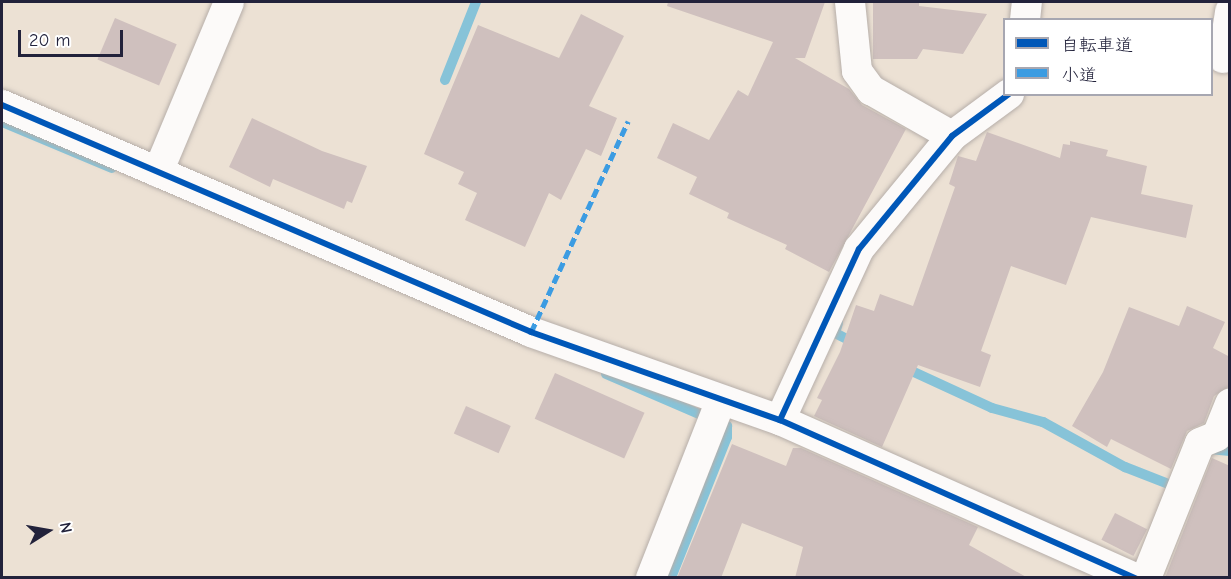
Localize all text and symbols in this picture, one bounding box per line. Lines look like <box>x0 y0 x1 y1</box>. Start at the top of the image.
scale bar <box>21 18 126 56</box>
legend <box>1003 18 1213 96</box>
text: 20 m <box>29 30 70 51</box>
text: 自転車道 <box>1061 35 1133 56</box>
text: 小道 <box>1061 65 1097 86</box>
north arrow <box>18 501 78 561</box>
text: N <box>56 521 75 534</box>

